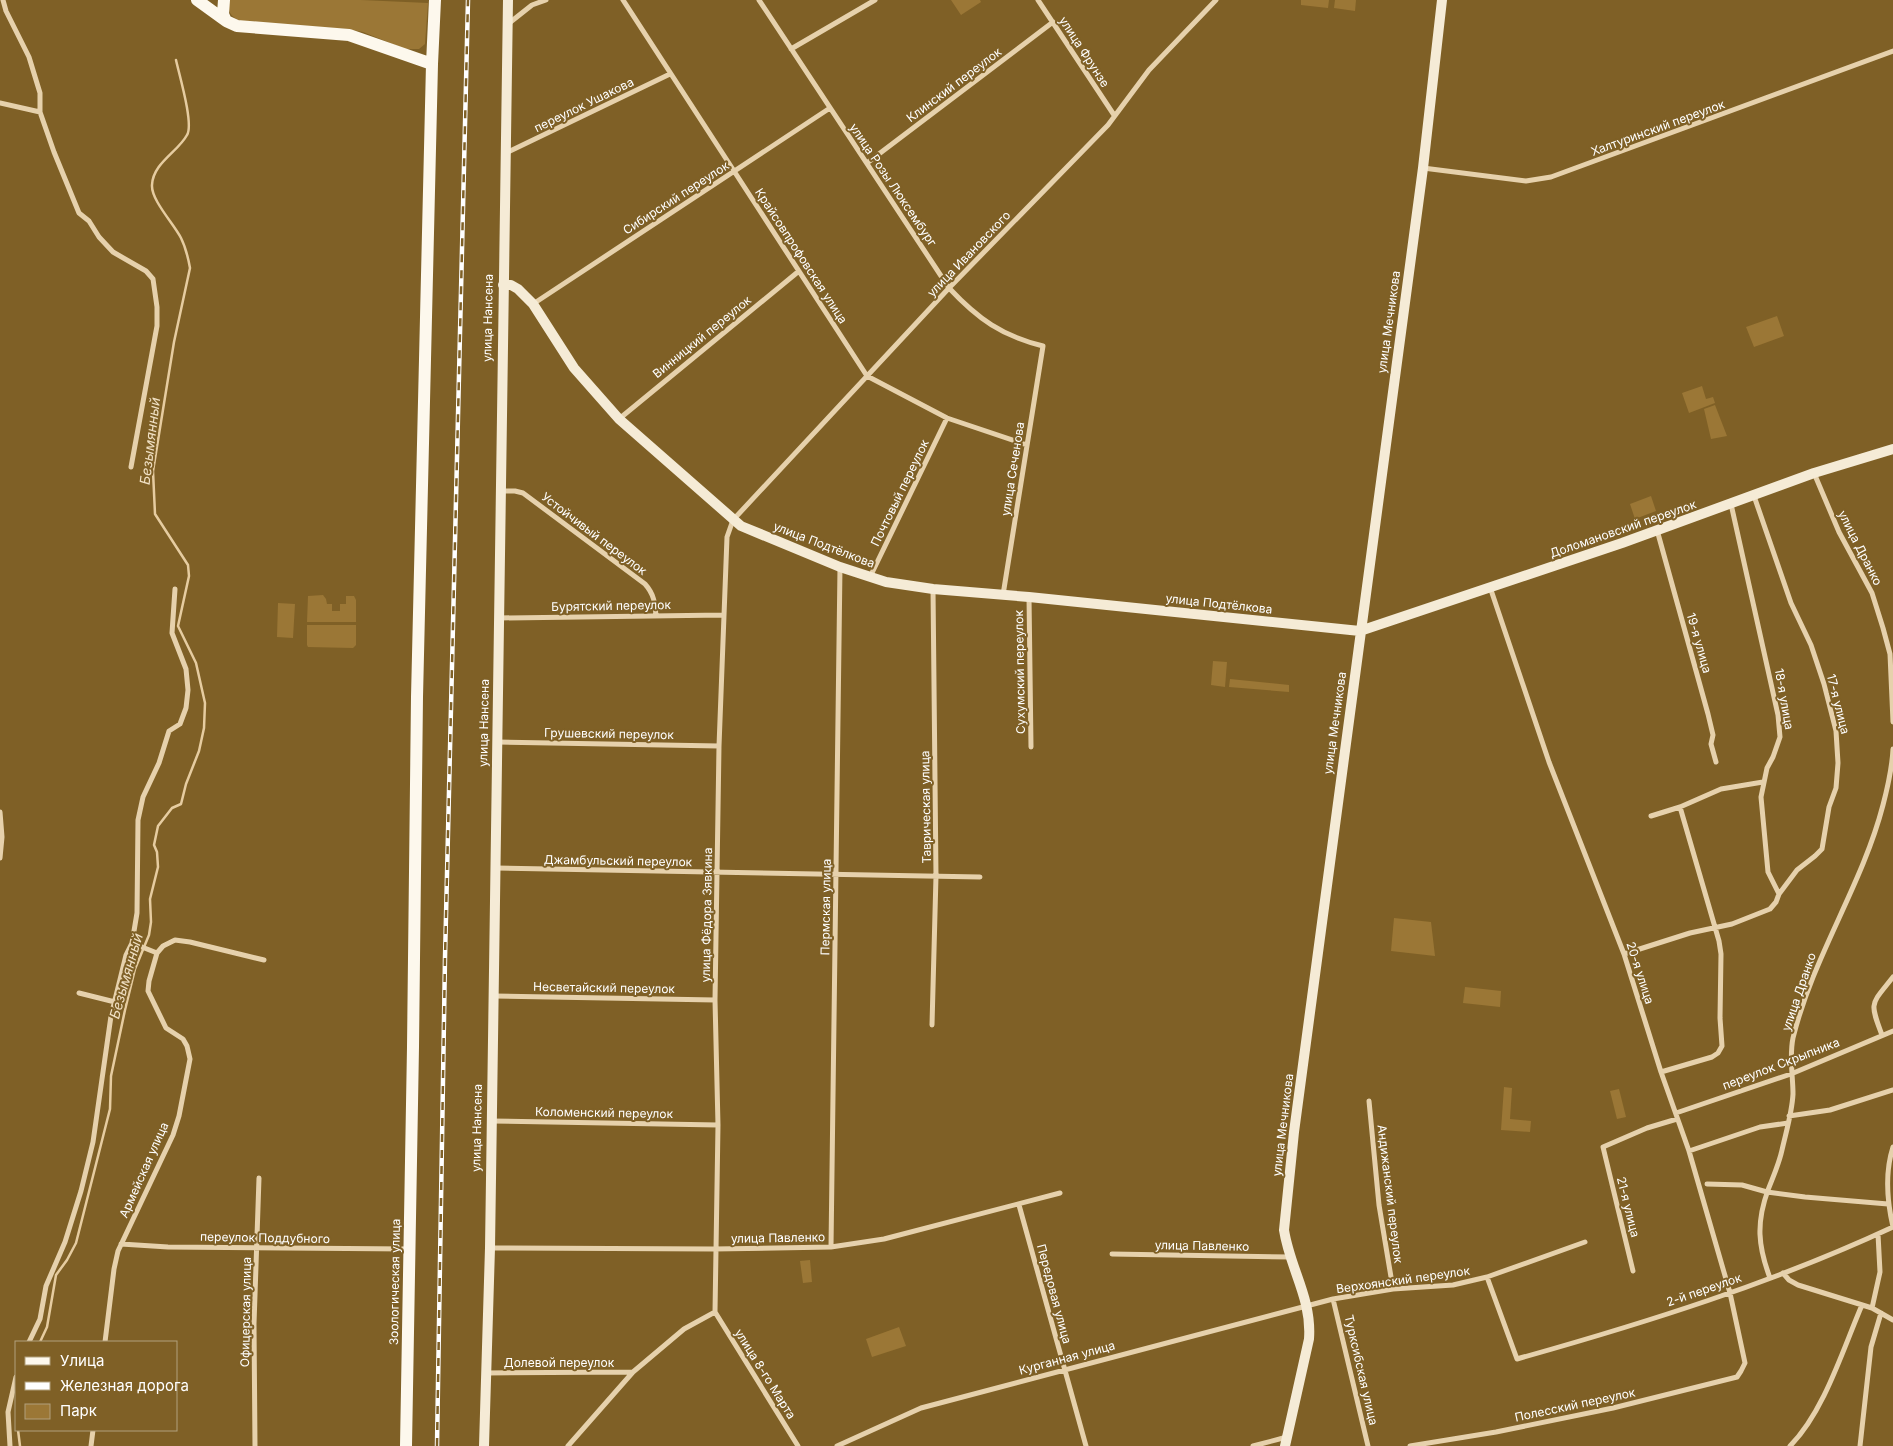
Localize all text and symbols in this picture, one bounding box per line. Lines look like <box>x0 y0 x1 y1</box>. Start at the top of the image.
street label: улица Фрунзе <box>1056 14 1113 90</box>
street label: Клинский переулок <box>903 44 1005 125</box>
street label: переулок Ушакова <box>532 74 636 135</box>
street label: Халтуринский переулок <box>1589 96 1727 159</box>
street label: улица Розы Люксембург <box>847 120 940 249</box>
street label: Сибирский переулок <box>620 157 732 237</box>
street label: Крайсовпрофовская улица <box>752 185 851 326</box>
street label: улица Ивановского <box>924 208 1014 300</box>
street label: улица Мечникова <box>1374 270 1403 374</box>
street label: улица Нансена <box>479 274 496 362</box>
street label: Винницкий переулок <box>649 292 754 381</box>
water label: Безымянный <box>136 396 163 486</box>
street label: улица Сеченова <box>998 421 1027 517</box>
street label: Почтовый переулок <box>867 437 932 549</box>
street label: Устойчивый переулок <box>539 489 650 578</box>
street label: Доломановский переулок <box>1548 496 1699 561</box>
street label: улица Дранко <box>1835 508 1886 588</box>
street label: улица Подтёлкова <box>771 518 877 571</box>
street label: улица Подтёлкова <box>1165 590 1273 617</box>
street label: Бурятский переулок <box>551 597 671 614</box>
street label: Сухумский переулок <box>1011 609 1028 734</box>
street label: 19-я улица <box>1684 611 1715 675</box>
street label: 18-я улица <box>1772 667 1797 731</box>
street label: улица Мечникова <box>1320 671 1349 775</box>
street label: 17-я улица <box>1824 672 1853 735</box>
street label: улица Нансена <box>475 679 492 767</box>
street label: Грушевский переулок <box>544 725 674 742</box>
street label: Таврическая улица <box>917 750 934 864</box>
street label: улица Фёдора Зявкина <box>698 847 715 983</box>
street label: Джамбульский переулок <box>544 852 693 869</box>
street label: Пермская улица <box>817 859 834 955</box>
water label: Безымянный <box>105 931 146 1021</box>
street label: 20-я улица <box>1623 940 1658 1006</box>
street label: улица Дранко <box>1778 951 1819 1033</box>
street label: Несветайский переулок <box>533 979 676 996</box>
street label: переулок Скрыпника <box>1720 1034 1842 1093</box>
street label: улица Мечникова <box>1269 1073 1296 1177</box>
street label: улица Нансена <box>468 1084 485 1172</box>
street label: Коломенский переулок <box>535 1104 674 1121</box>
street label: Армейская улица <box>116 1120 171 1220</box>
street label: Андижанский переулок <box>1375 1124 1406 1265</box>
street label: 21-я улица <box>1614 1175 1643 1239</box>
street label: Зоологическая улица <box>386 1219 403 1345</box>
street label: переулок Поддубного <box>200 1229 330 1246</box>
street label: улица Павленко <box>731 1229 825 1246</box>
street label: улица Павленко <box>1155 1237 1249 1254</box>
street label: Передовая улица <box>1034 1242 1075 1345</box>
street label: Офицерская улица <box>237 1257 254 1367</box>
street label: Верхоянский переулок <box>1335 1263 1471 1296</box>
street label: 2-й переулок <box>1664 1270 1744 1309</box>
street label: Турксибская улица <box>1342 1313 1381 1426</box>
street label: улица 8-го Марта <box>732 1326 799 1422</box>
street label: Курганная улица <box>1017 1337 1116 1378</box>
legend <box>15 1341 178 1431</box>
text: Улица <box>60 1351 104 1370</box>
street label: Долевой переулок <box>504 1355 615 1370</box>
text: Железная дорога <box>60 1376 189 1395</box>
street label: Полесский переулок <box>1513 1384 1637 1425</box>
text: Парк <box>60 1401 97 1420</box>

